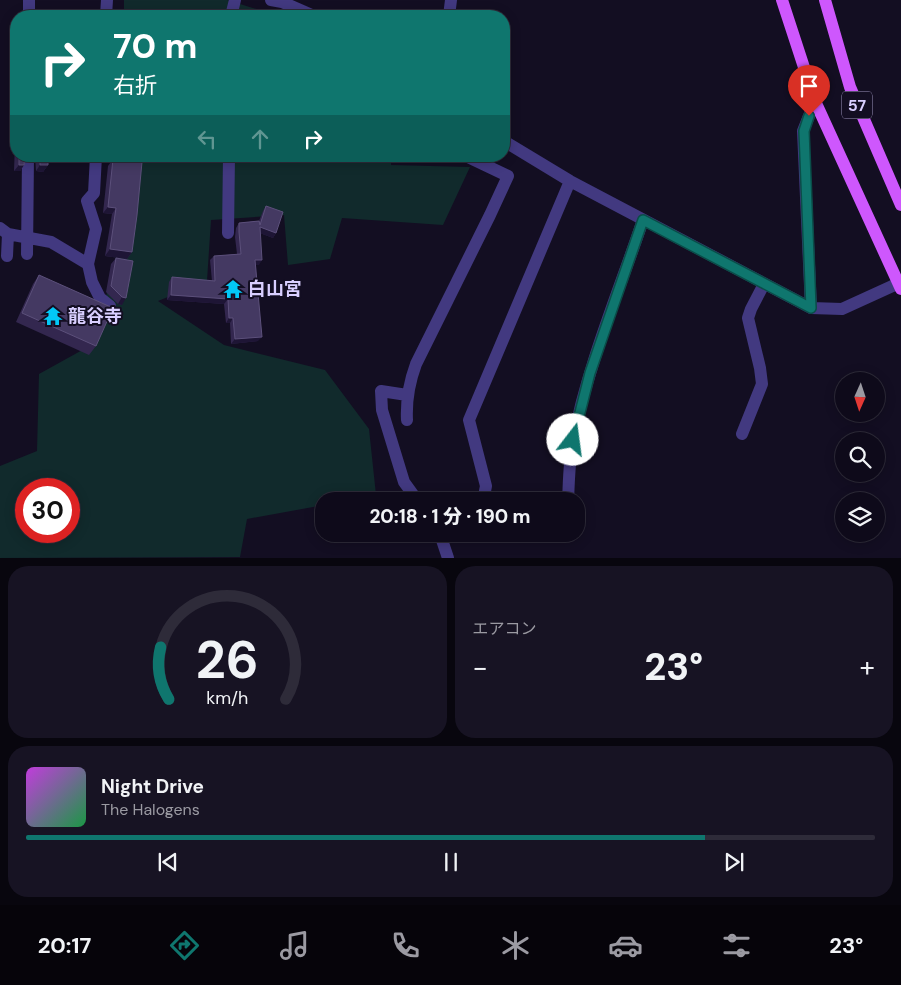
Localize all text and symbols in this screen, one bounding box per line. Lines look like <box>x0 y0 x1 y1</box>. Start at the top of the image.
text: 70 m <box>113 23 197 69</box>
icon: right <box>30 30 95 95</box>
pin <box>788 65 830 116</box>
text: 右折 <box>113 71 157 100</box>
icon: arrive <box>795 72 823 100</box>
road number: 57 <box>842 92 872 118</box>
icon: left <box>193 125 221 153</box>
icon: ahead <box>246 125 274 153</box>
icon: right <box>299 125 327 153</box>
place label: 白山宮 <box>248 277 302 301</box>
temple icon: 白山宮 <box>222 278 244 300</box>
place label: 龍谷寺 <box>68 304 122 328</box>
temple icon: 龍谷寺 <box>42 305 64 327</box>
north arrow <box>835 372 885 422</box>
map controls <box>835 372 885 542</box>
position arrow <box>546 413 598 465</box>
button: search <box>835 432 885 482</box>
speed limit sign: 30 <box>15 478 80 543</box>
button: layers <box>835 492 885 542</box>
text: 20:18 · 1 分 · 190 m <box>369 504 531 529</box>
text: エアコン <box>473 618 537 639</box>
text: 26 <box>196 626 259 694</box>
text: 23° <box>644 642 703 692</box>
text: − <box>473 649 488 686</box>
text: + <box>860 649 875 686</box>
text: km/h <box>206 686 248 710</box>
text: Night Drive <box>101 774 204 799</box>
text: The Halogens <box>101 799 200 820</box>
icon: previous <box>154 848 182 876</box>
icon: pause <box>437 848 465 876</box>
icon: next <box>720 848 748 876</box>
icon: directions <box>167 928 202 963</box>
icon: music <box>277 928 312 963</box>
icon: phone <box>388 928 423 963</box>
icon: climate <box>498 928 533 963</box>
icon: car <box>608 928 643 963</box>
icon: filters <box>719 928 754 963</box>
text: 20:17 <box>38 931 91 960</box>
text: 23° <box>829 931 863 960</box>

